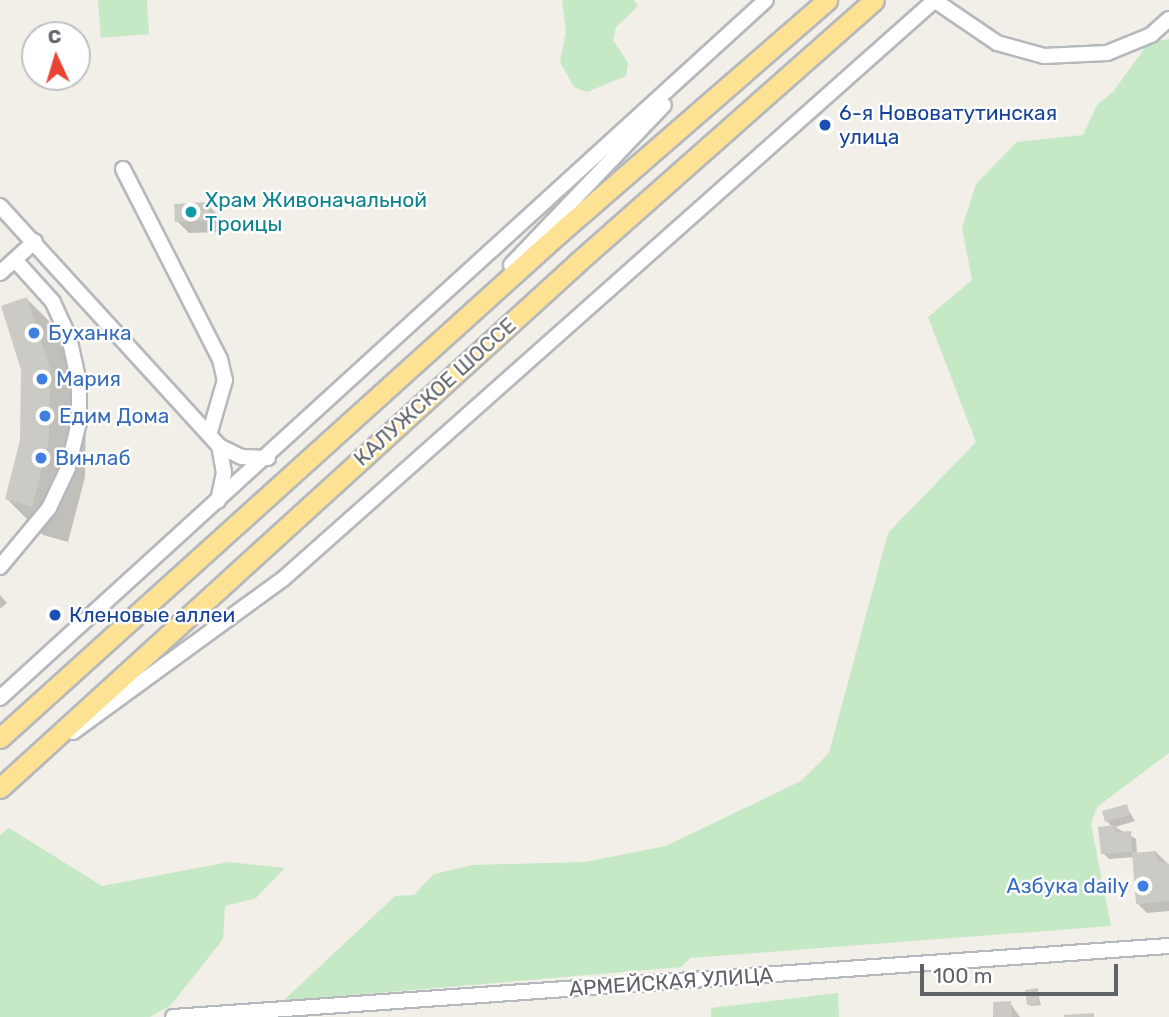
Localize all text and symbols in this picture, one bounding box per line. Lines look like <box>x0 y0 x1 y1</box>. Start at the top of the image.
north arrow <box>21 21 91 91</box>
text: С <box>47 25 62 48</box>
place label: 6-я Нововатутинская улица <box>839 100 1057 150</box>
marker: 6-я Нововатутинская улица <box>817 117 833 133</box>
place label: Храм Живоначальной Троицы <box>205 187 427 237</box>
marker: Храм Живоначальной Троицы <box>183 204 199 220</box>
street label: КАЛУЖСКОЕ ШОССЕ <box>349 313 521 471</box>
place label: Буханка <box>48 320 131 346</box>
marker: Буханка <box>26 325 42 341</box>
place label: Мария <box>56 366 121 392</box>
marker: Мария <box>34 371 50 387</box>
place label: Едим Дома <box>59 403 169 429</box>
marker: Едим Дома <box>37 408 53 424</box>
place label: Винлаб <box>55 445 131 471</box>
marker: Винлаб <box>33 450 49 466</box>
place label: Кленовые аллеи <box>69 602 235 628</box>
marker: Кленовые аллеи <box>47 607 63 623</box>
place label: Азбука daily <box>1007 873 1129 899</box>
marker: Азбука daily <box>1135 878 1151 894</box>
scale bar <box>924 950 1122 994</box>
street label: АРМЕЙСКАЯ УЛИЦА <box>568 962 774 1002</box>
text: 100 m <box>933 963 992 988</box>

